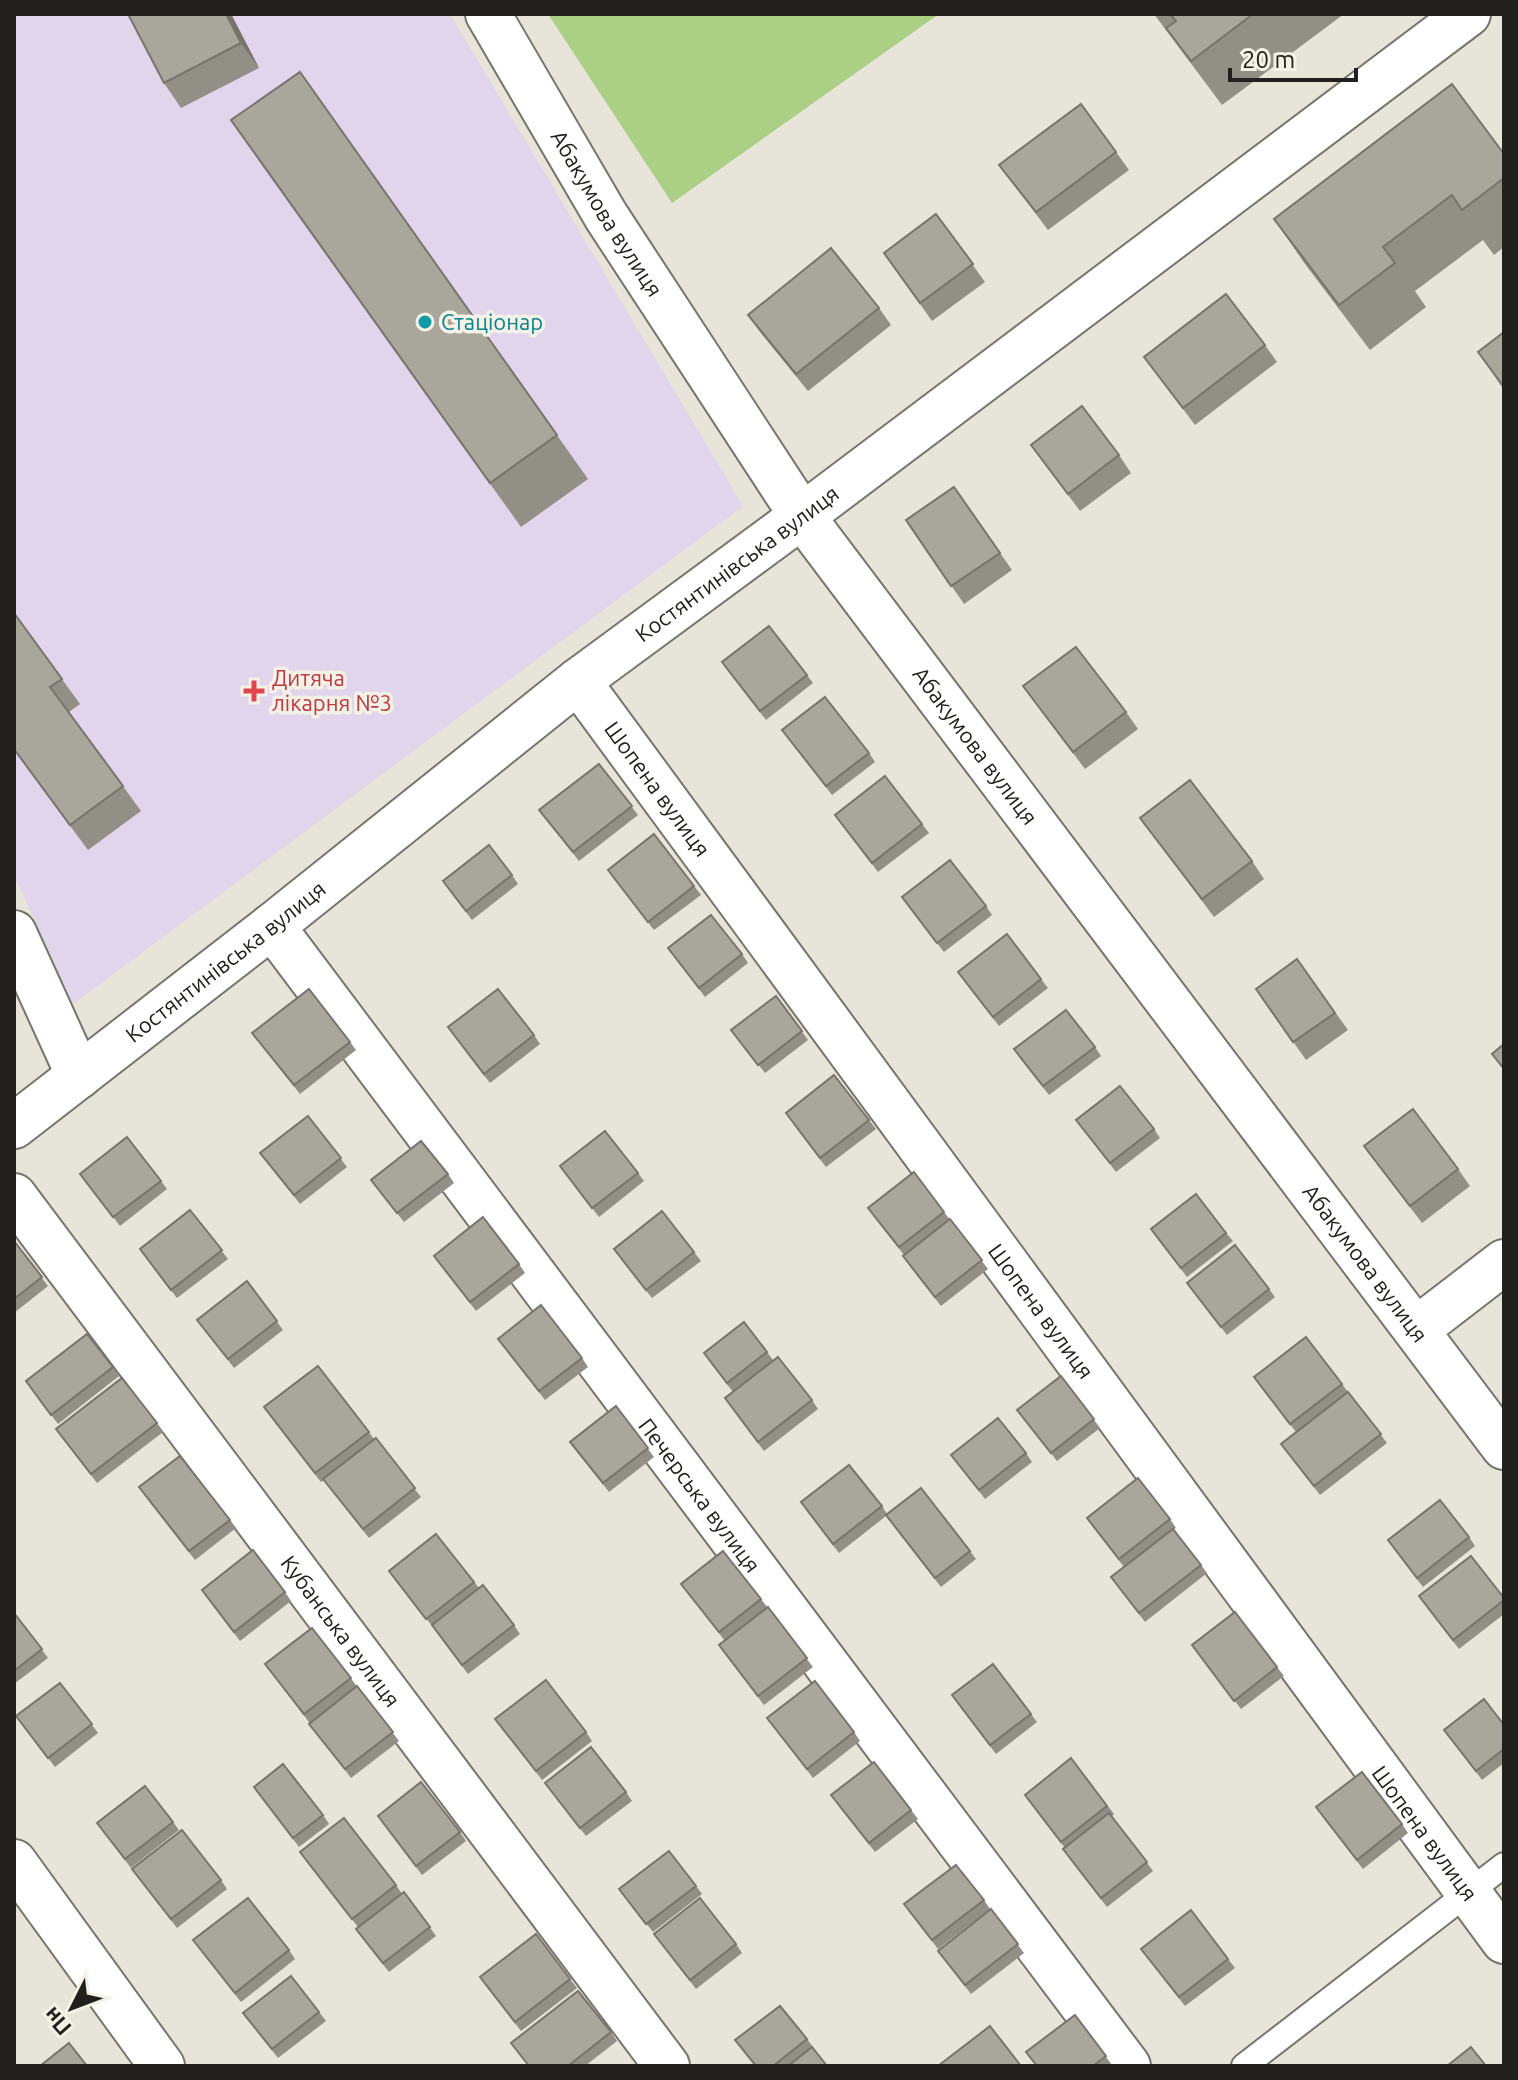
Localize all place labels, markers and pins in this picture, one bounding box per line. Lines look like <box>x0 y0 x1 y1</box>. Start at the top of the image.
place label: Стаціонар <box>441 309 543 334</box>
marker: Стаціонар <box>416 313 434 331</box>
place label: Дитяча лікарня №3 <box>272 665 392 715</box>
marker: Дитяча лікарня №3 <box>243 680 265 702</box>

